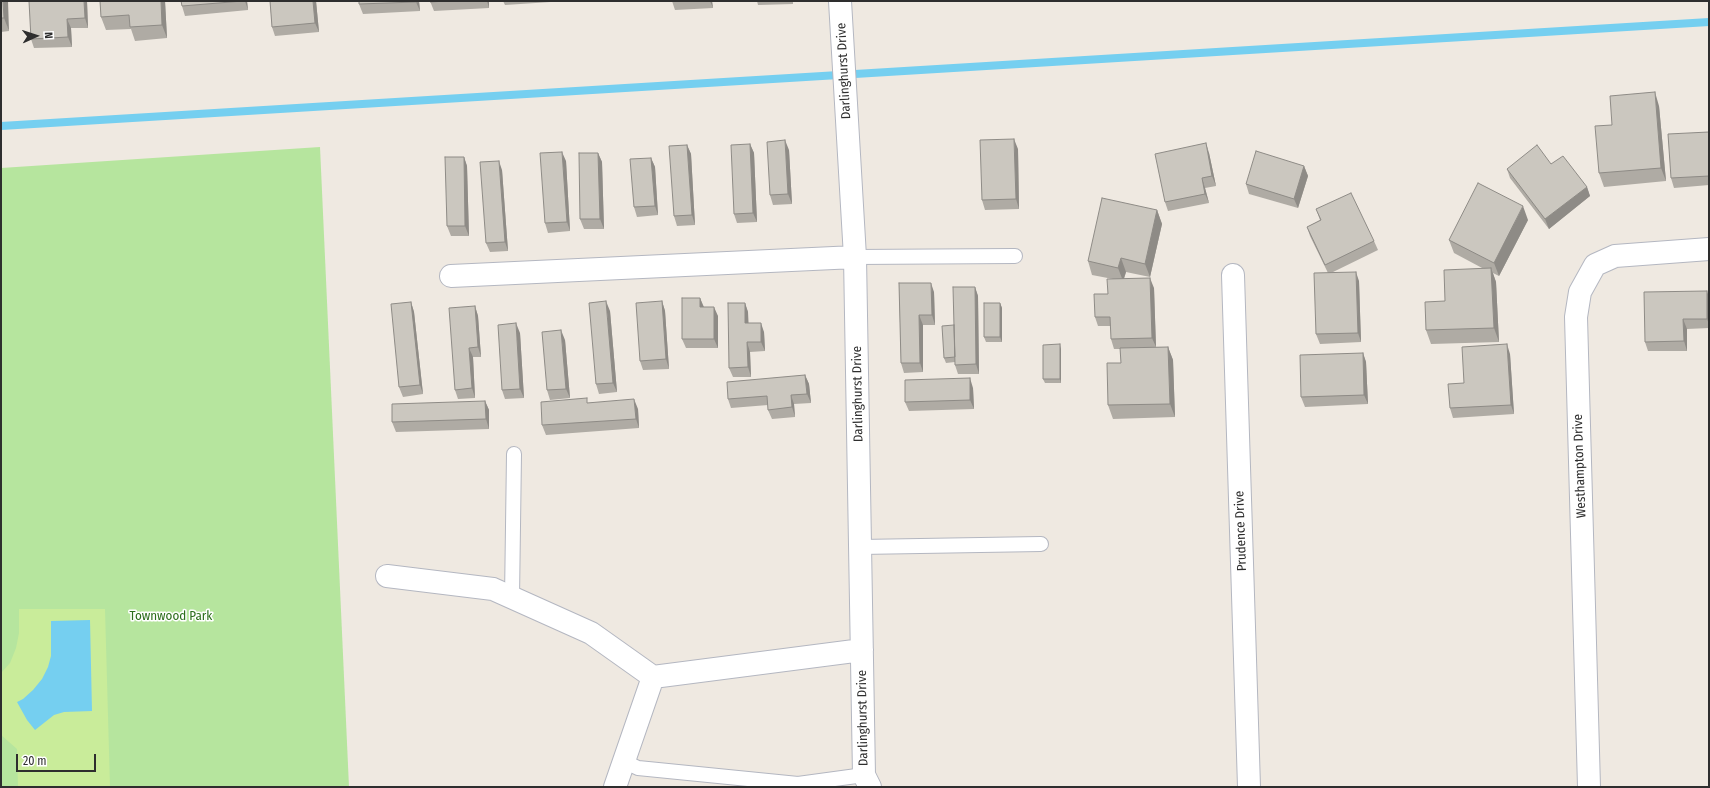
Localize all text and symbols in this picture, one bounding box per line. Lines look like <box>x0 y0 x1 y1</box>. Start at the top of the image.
north arrow <box>16 16 56 56</box>
street label: Darlinghurst Drive <box>834 22 854 120</box>
text: N <box>42 32 55 39</box>
street label: Darlinghurst Drive <box>849 346 867 442</box>
street label: Westhampton Drive <box>1570 414 1590 518</box>
street label: Prudence Drive <box>1232 491 1250 571</box>
park label: Townwood Park <box>130 608 212 624</box>
street label: Darlinghurst Drive <box>854 670 872 766</box>
scale bar <box>18 746 98 772</box>
text: 20 m <box>23 754 47 768</box>

